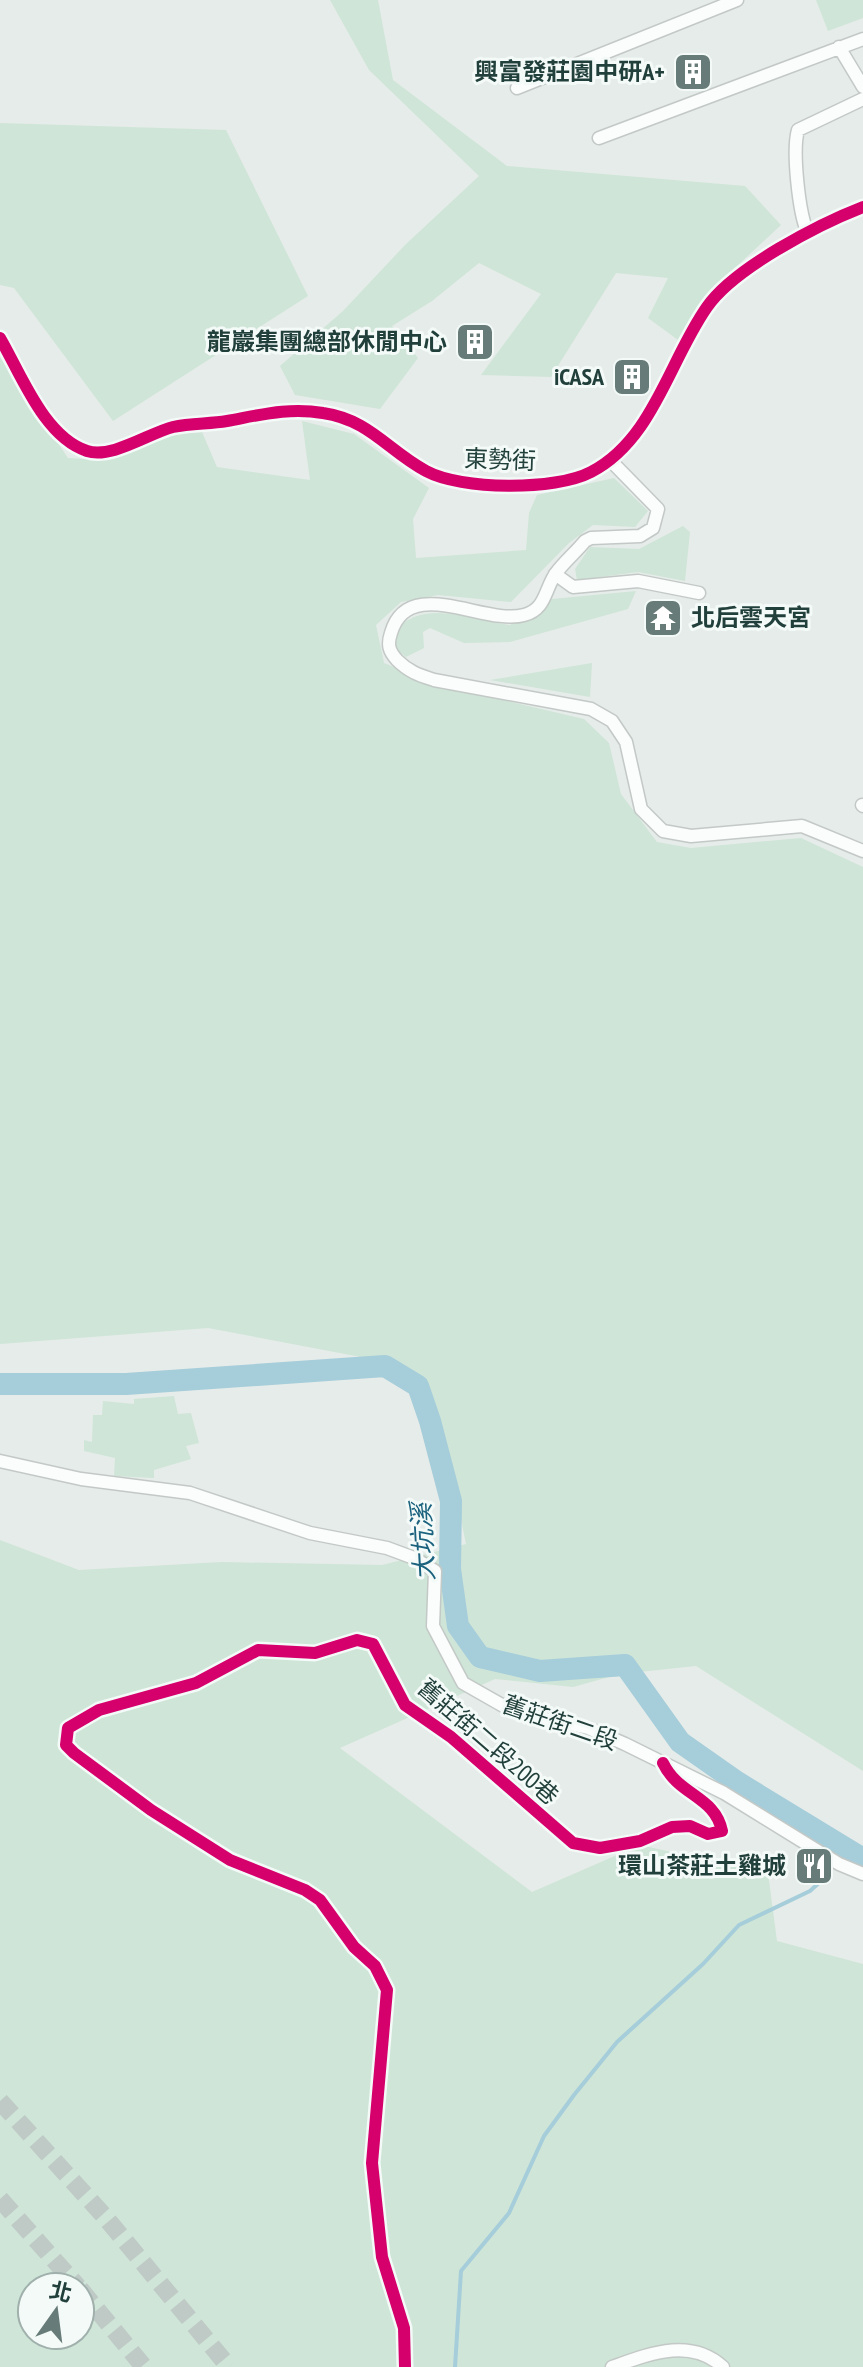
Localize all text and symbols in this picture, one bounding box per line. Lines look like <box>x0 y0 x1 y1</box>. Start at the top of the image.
building icon: 興富發莊園中研A+ <box>672 51 714 93</box>
place label: 興富發莊園中研A+ <box>474 56 665 87</box>
building icon: 龍巖集團總部休閒中心 <box>454 321 496 363</box>
place label: 龍巖集團總部休閒中心 <box>207 326 447 357</box>
building icon: iCASA <box>611 356 653 398</box>
place label: iCASA <box>554 361 605 392</box>
street label: 東勢街 <box>463 443 537 476</box>
temple icon: 北后雲天宮 <box>642 597 684 639</box>
place label: 北后雲天宮 <box>691 602 811 633</box>
water label: 大坑溪 <box>404 1498 441 1582</box>
street label: 舊莊街二段200巷 <box>412 1672 565 1811</box>
street label: 舊莊街二段 <box>498 1688 622 1757</box>
restaurant icon: 環山茶莊土雞城 <box>793 1845 835 1887</box>
place label: 環山茶莊土雞城 <box>618 1850 786 1881</box>
north arrow <box>16 2271 96 2351</box>
text: 北 <box>47 2275 75 2308</box>

